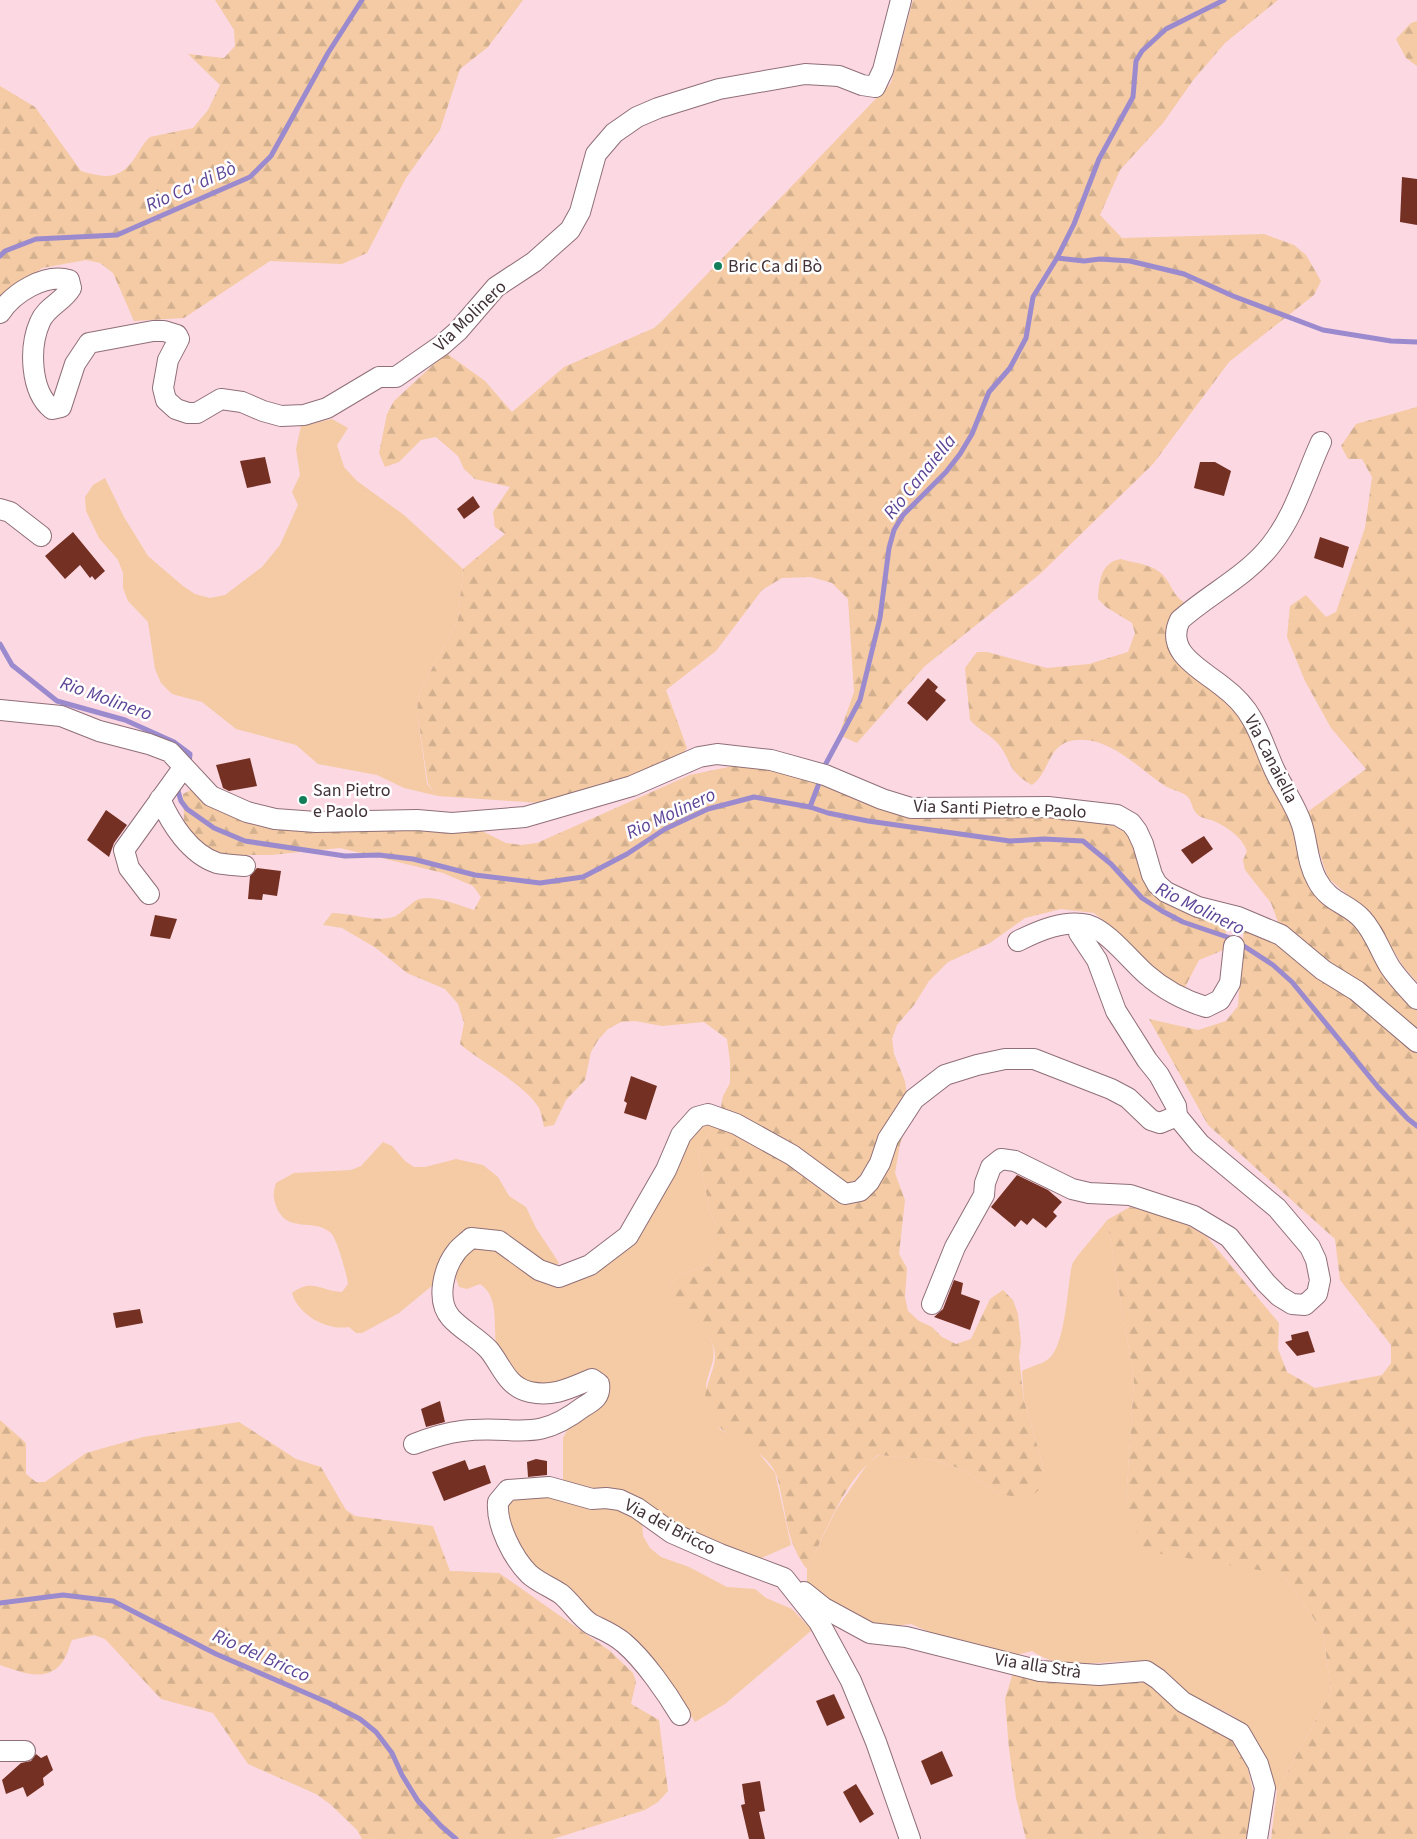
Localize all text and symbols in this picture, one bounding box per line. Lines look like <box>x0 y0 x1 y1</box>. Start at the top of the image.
water label: Rio Ca' di Bò <box>141 155 241 219</box>
place label: Bric Ca di Bò <box>728 254 822 279</box>
marker: Bric Ca di Bò <box>712 260 724 272</box>
street label: Via Molinero <box>428 275 512 357</box>
water label: Rio Canaiella <box>877 429 963 525</box>
water label: Rio Molinero <box>56 670 156 728</box>
street label: Via Canaiella <box>1238 710 1304 808</box>
place label: San Pietro e Paolo <box>313 778 390 824</box>
water label: Rio Molinero <box>622 781 720 847</box>
street label: Via Santi Pietro e Paolo <box>913 793 1087 825</box>
marker: San Pietro e Paolo <box>297 794 309 806</box>
water label: Rio Molinero <box>1151 876 1249 942</box>
street label: Via dei Bricco <box>620 1492 720 1562</box>
water label: Rio del Bricco <box>208 1623 314 1690</box>
street label: Via alla Strà <box>993 1647 1083 1685</box>

